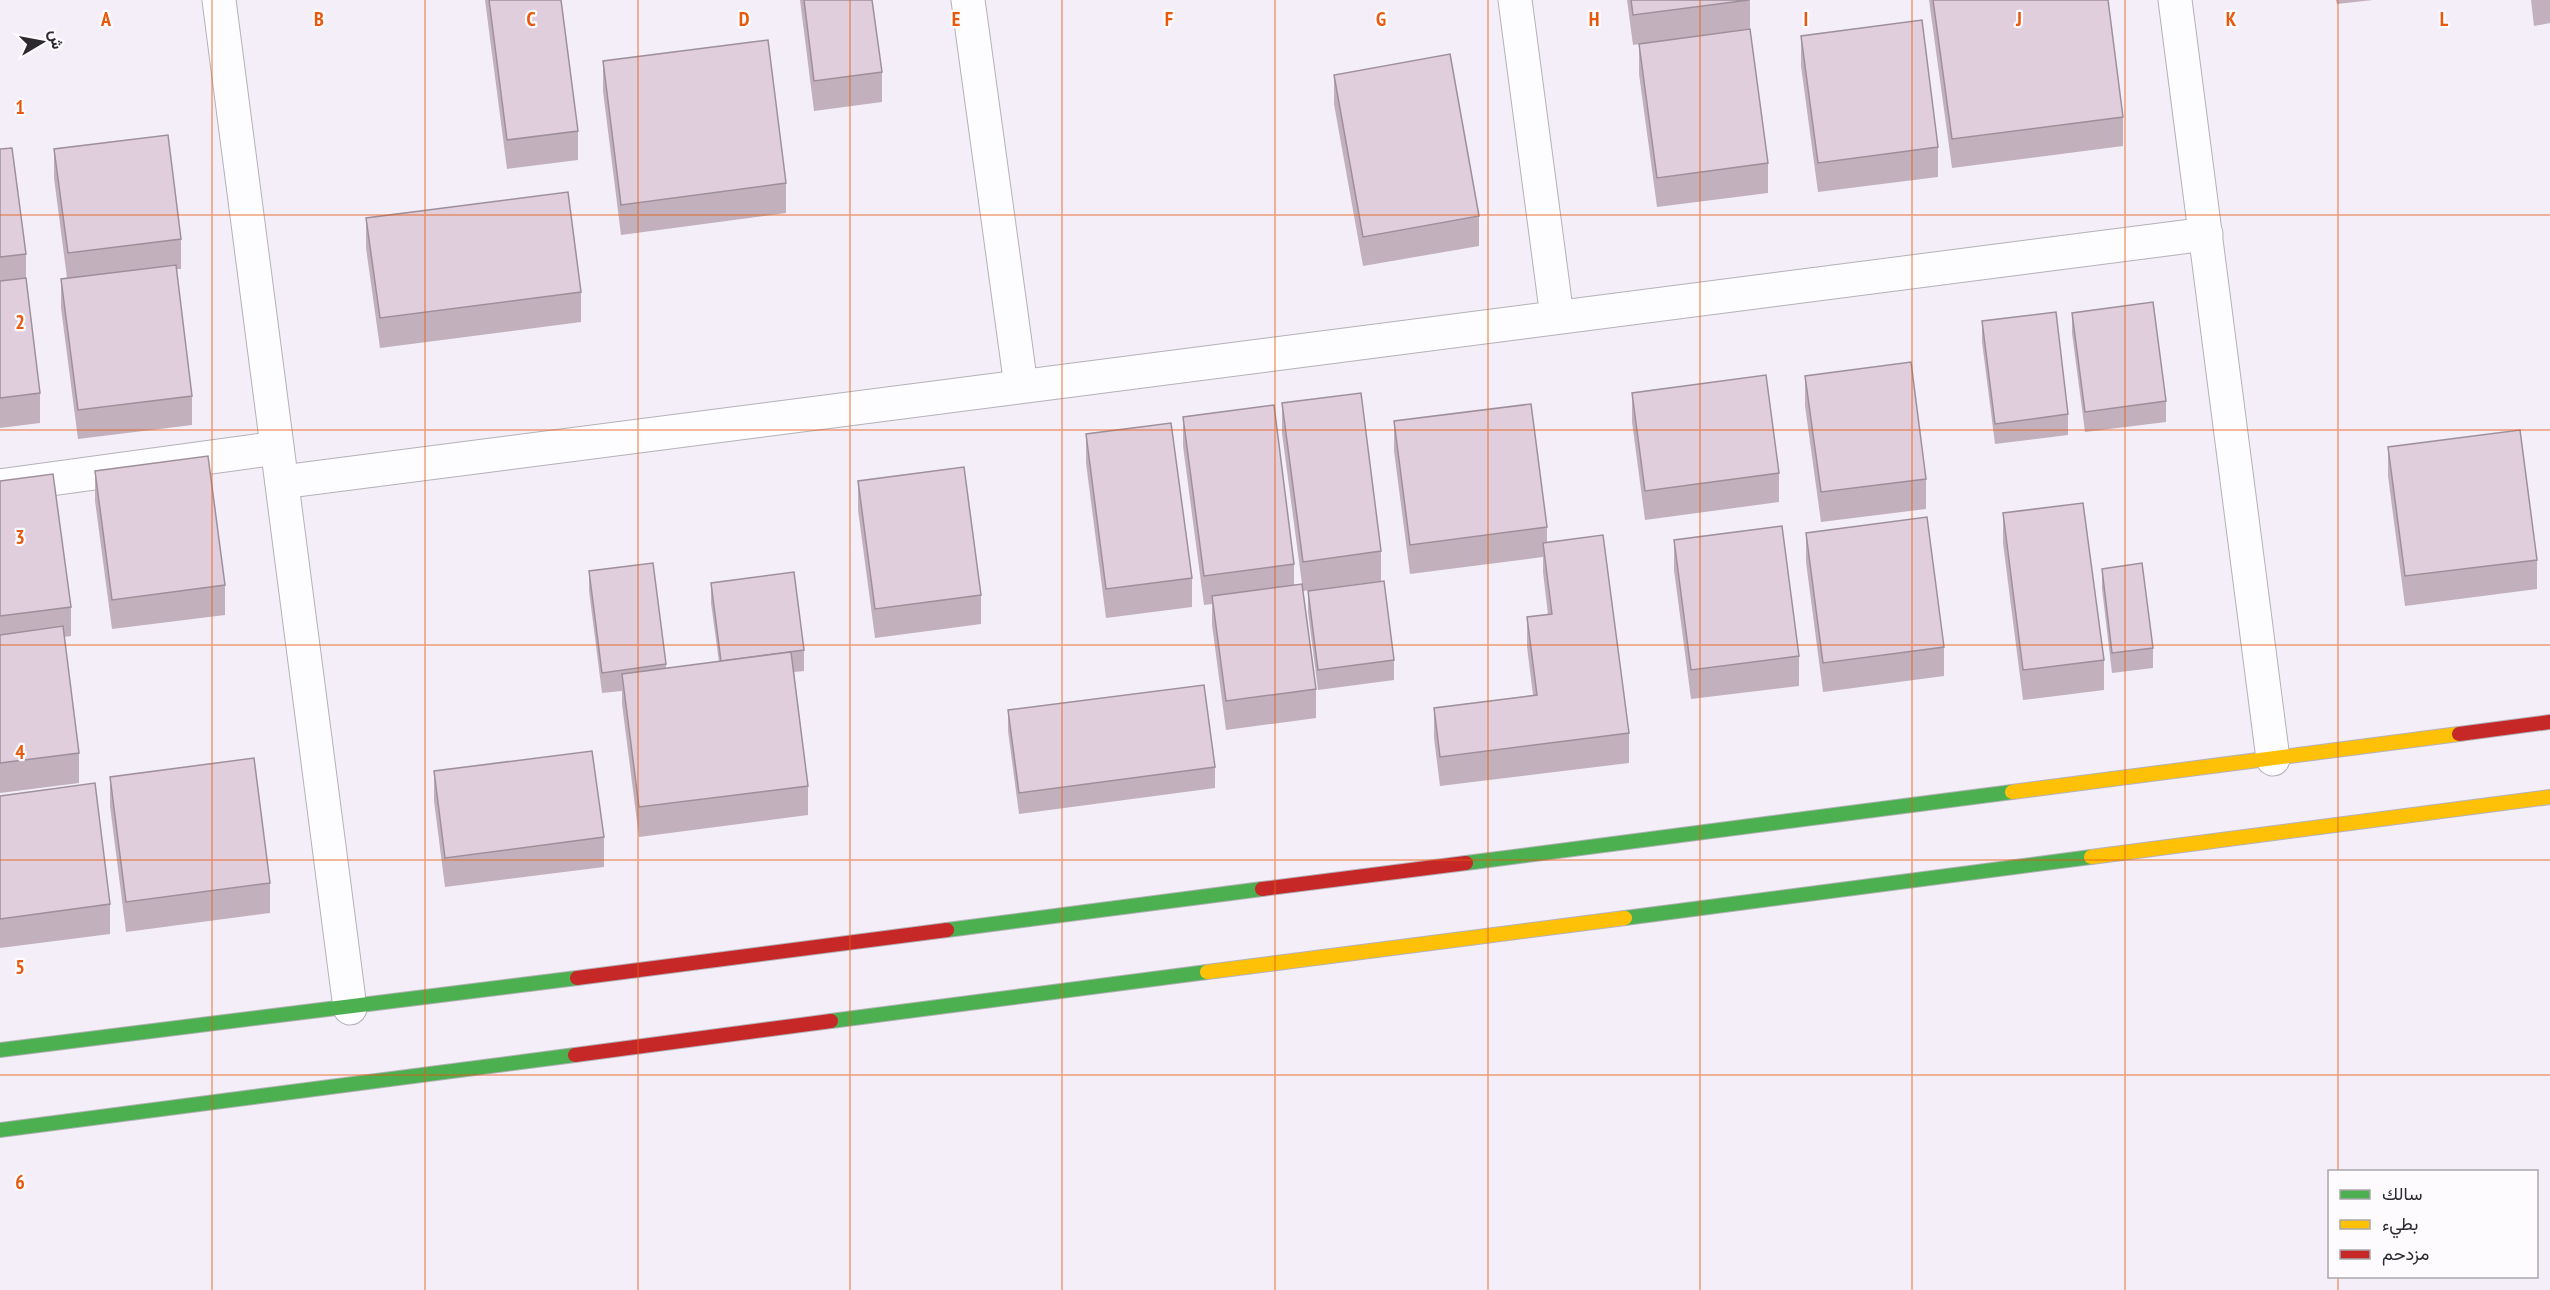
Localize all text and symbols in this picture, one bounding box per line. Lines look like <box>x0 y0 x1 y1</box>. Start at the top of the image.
text: A <box>100 6 112 32</box>
text: B <box>314 6 324 32</box>
text: C <box>526 6 536 32</box>
text: D <box>739 6 750 32</box>
text: E <box>952 6 960 32</box>
text: F <box>1165 6 1173 32</box>
text: G <box>1376 6 1386 32</box>
text: H <box>1589 6 1599 32</box>
text: I <box>1804 6 1808 32</box>
text: J <box>2015 6 2022 32</box>
text: K <box>2226 6 2237 32</box>
text: L <box>2440 6 2449 32</box>
north arrow <box>12 12 72 72</box>
text: ش <box>45 28 68 51</box>
text: 1 <box>15 94 25 120</box>
text: 2 <box>15 309 25 335</box>
text: 3 <box>15 524 25 550</box>
text: 4 <box>15 739 25 765</box>
text: 5 <box>15 954 25 980</box>
text: 6 <box>15 1169 25 1195</box>
legend <box>2328 1170 2538 1278</box>
text: سالك <box>2382 1182 2422 1205</box>
text: بطيء <box>2382 1212 2418 1239</box>
text: مزدحم <box>2382 1242 2429 1266</box>

